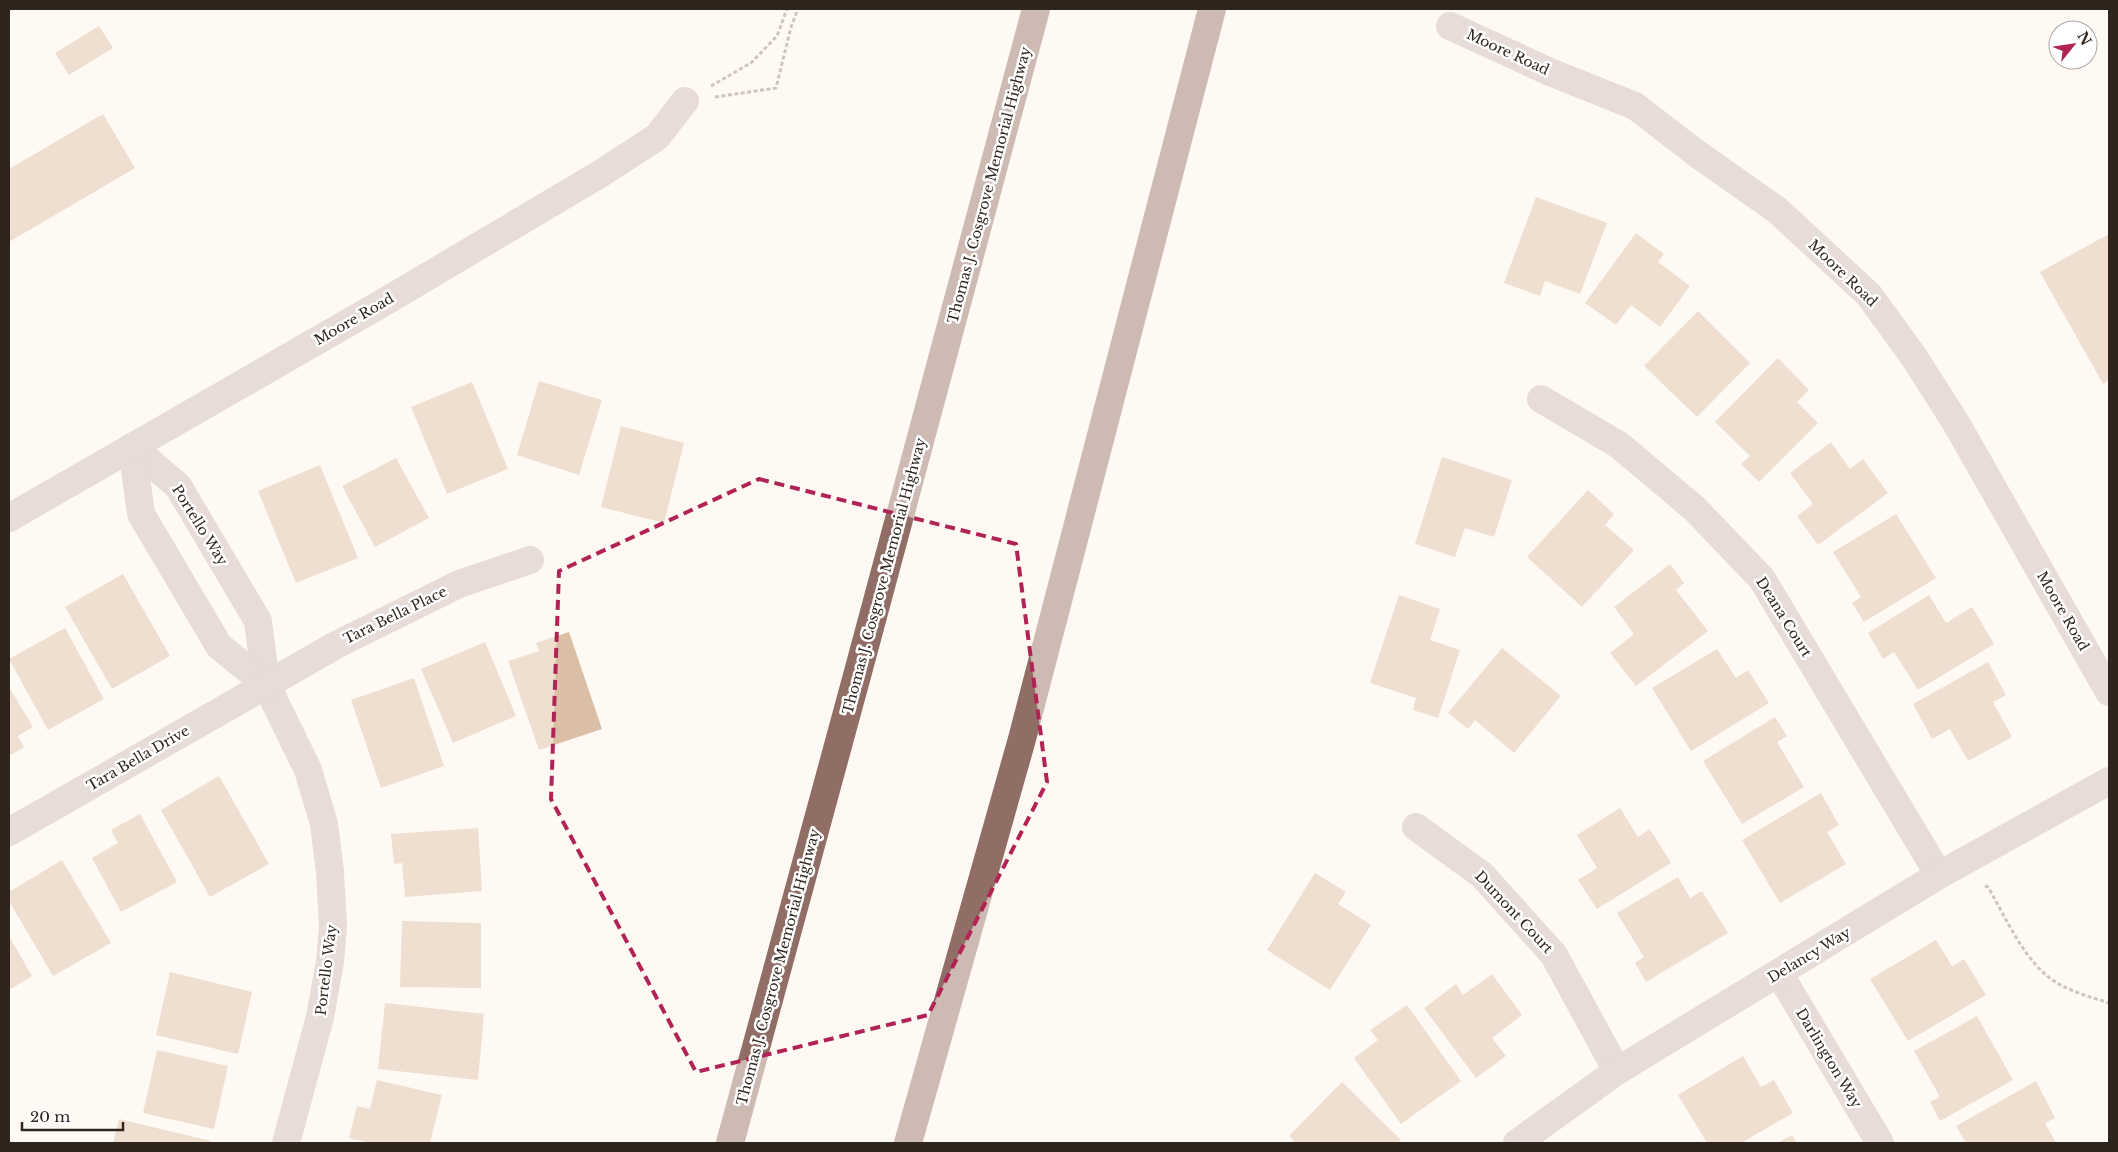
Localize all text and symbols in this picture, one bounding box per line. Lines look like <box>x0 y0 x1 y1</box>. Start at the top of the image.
north arrow <box>2048 20 2098 70</box>
street label: Moore Road <box>1464 25 1553 79</box>
text: N <box>2073 28 2095 49</box>
street label: Thomas J. Cosgrove Memorial Highway <box>943 45 1035 325</box>
street label: Moore Road <box>1805 236 1882 311</box>
street label: Moore Road <box>311 289 398 349</box>
street label: Thomas J. Cosgrove Memorial Highway <box>838 436 930 716</box>
street label: Portello Way <box>168 481 232 569</box>
street label: Moore Road <box>2033 568 2093 655</box>
street label: Deana Court <box>1752 574 1816 661</box>
street label: Tara Bella Place <box>340 582 450 648</box>
street label: Tara Bella Drive <box>84 721 192 795</box>
street label: Thomas J. Cosgrove Memorial Highway <box>732 827 824 1107</box>
street label: Dumont Court <box>1471 867 1557 958</box>
street label: Portello Way <box>311 923 341 1017</box>
street label: Delancy Way <box>1764 923 1854 987</box>
street label: Darlington Way <box>1792 1005 1866 1111</box>
scale bar <box>22 1100 124 1132</box>
text: 20 m <box>30 1107 70 1126</box>

